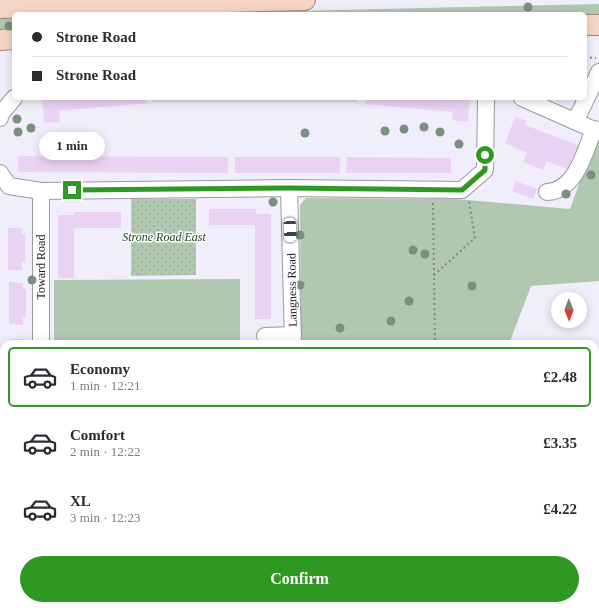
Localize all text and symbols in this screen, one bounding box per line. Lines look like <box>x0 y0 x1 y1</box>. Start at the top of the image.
text: Strone Road <box>56 29 136 45</box>
text: Strone Road <box>56 67 136 83</box>
callout: 1 min <box>39 132 105 160</box>
text: 1 min <box>56 138 88 153</box>
route start <box>476 146 494 164</box>
route end <box>63 181 81 199</box>
car <box>284 218 296 242</box>
park label: Strone Road East <box>122 230 206 244</box>
street label: Toward Road <box>34 235 48 299</box>
street label: Langness Road <box>284 253 300 327</box>
north arrow <box>551 292 587 328</box>
map controls <box>551 292 587 328</box>
icon: car <box>22 359 58 395</box>
text: Economy <box>70 361 130 377</box>
text: £2.48 <box>543 369 577 385</box>
text: 1 min · 12:21 <box>70 378 140 393</box>
icon: car <box>22 425 58 461</box>
text: Comfort <box>70 427 125 443</box>
text: £3.35 <box>543 435 577 451</box>
text: 2 min · 12:22 <box>70 444 140 459</box>
icon: car <box>22 491 58 527</box>
text: XL <box>70 493 91 509</box>
text: £4.22 <box>543 501 577 517</box>
text: 3 min · 12:23 <box>70 510 140 525</box>
button: Confirm <box>20 556 579 602</box>

